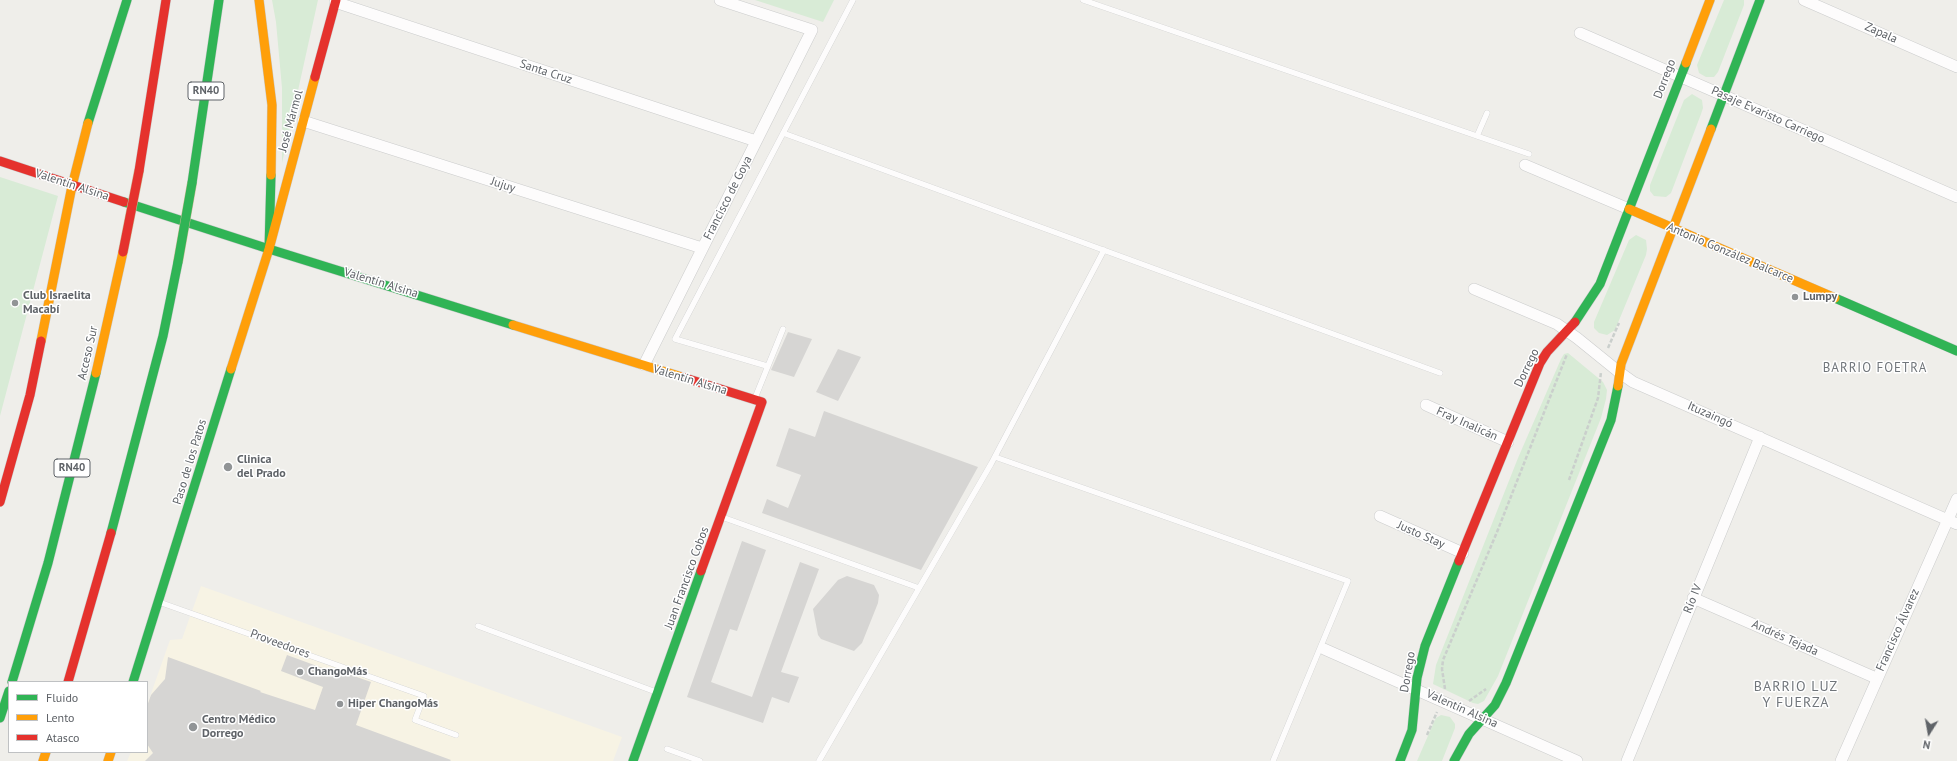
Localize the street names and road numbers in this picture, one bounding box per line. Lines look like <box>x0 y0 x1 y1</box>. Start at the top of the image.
street label: Zapala <box>1862 19 1900 47</box>
street label: Santa Cruz <box>518 57 574 87</box>
street label: Dorrego <box>1651 57 1679 101</box>
road number: RN40 <box>188 82 224 100</box>
street label: Pasaje Evaristo Carriego <box>1709 83 1827 147</box>
street label: José Mármol <box>276 88 306 154</box>
street label: Francisco de Goya <box>701 154 755 242</box>
street label: Valentín Alsina <box>33 166 111 204</box>
street label: Jujuy <box>489 174 517 196</box>
street label: Antonio González Balcarce <box>1665 220 1795 286</box>
street label: Valentín Alsina <box>342 265 420 301</box>
street label: Acceso Sur <box>75 325 101 381</box>
street label: Dorrego <box>1511 346 1543 390</box>
street label: Valentín Alsina <box>651 362 729 398</box>
street label: Ituzaingó <box>1685 399 1735 431</box>
street label: Fray Inalicán <box>1434 404 1500 444</box>
street label: Paso de los Patos <box>170 418 210 506</box>
road number: RN40 <box>54 459 90 477</box>
street label: Justo Stay <box>1395 518 1447 552</box>
street label: Juan Francisco Cobos <box>662 525 712 631</box>
street label: Río IV <box>1681 582 1705 616</box>
street label: Francisco Álvarez <box>1873 586 1923 674</box>
street label: Andrés Tejada <box>1750 617 1820 659</box>
street label: Proveedores <box>248 627 312 661</box>
street label: Dorrego <box>1397 650 1419 694</box>
street label: Valentín Alsina <box>1424 687 1500 731</box>

